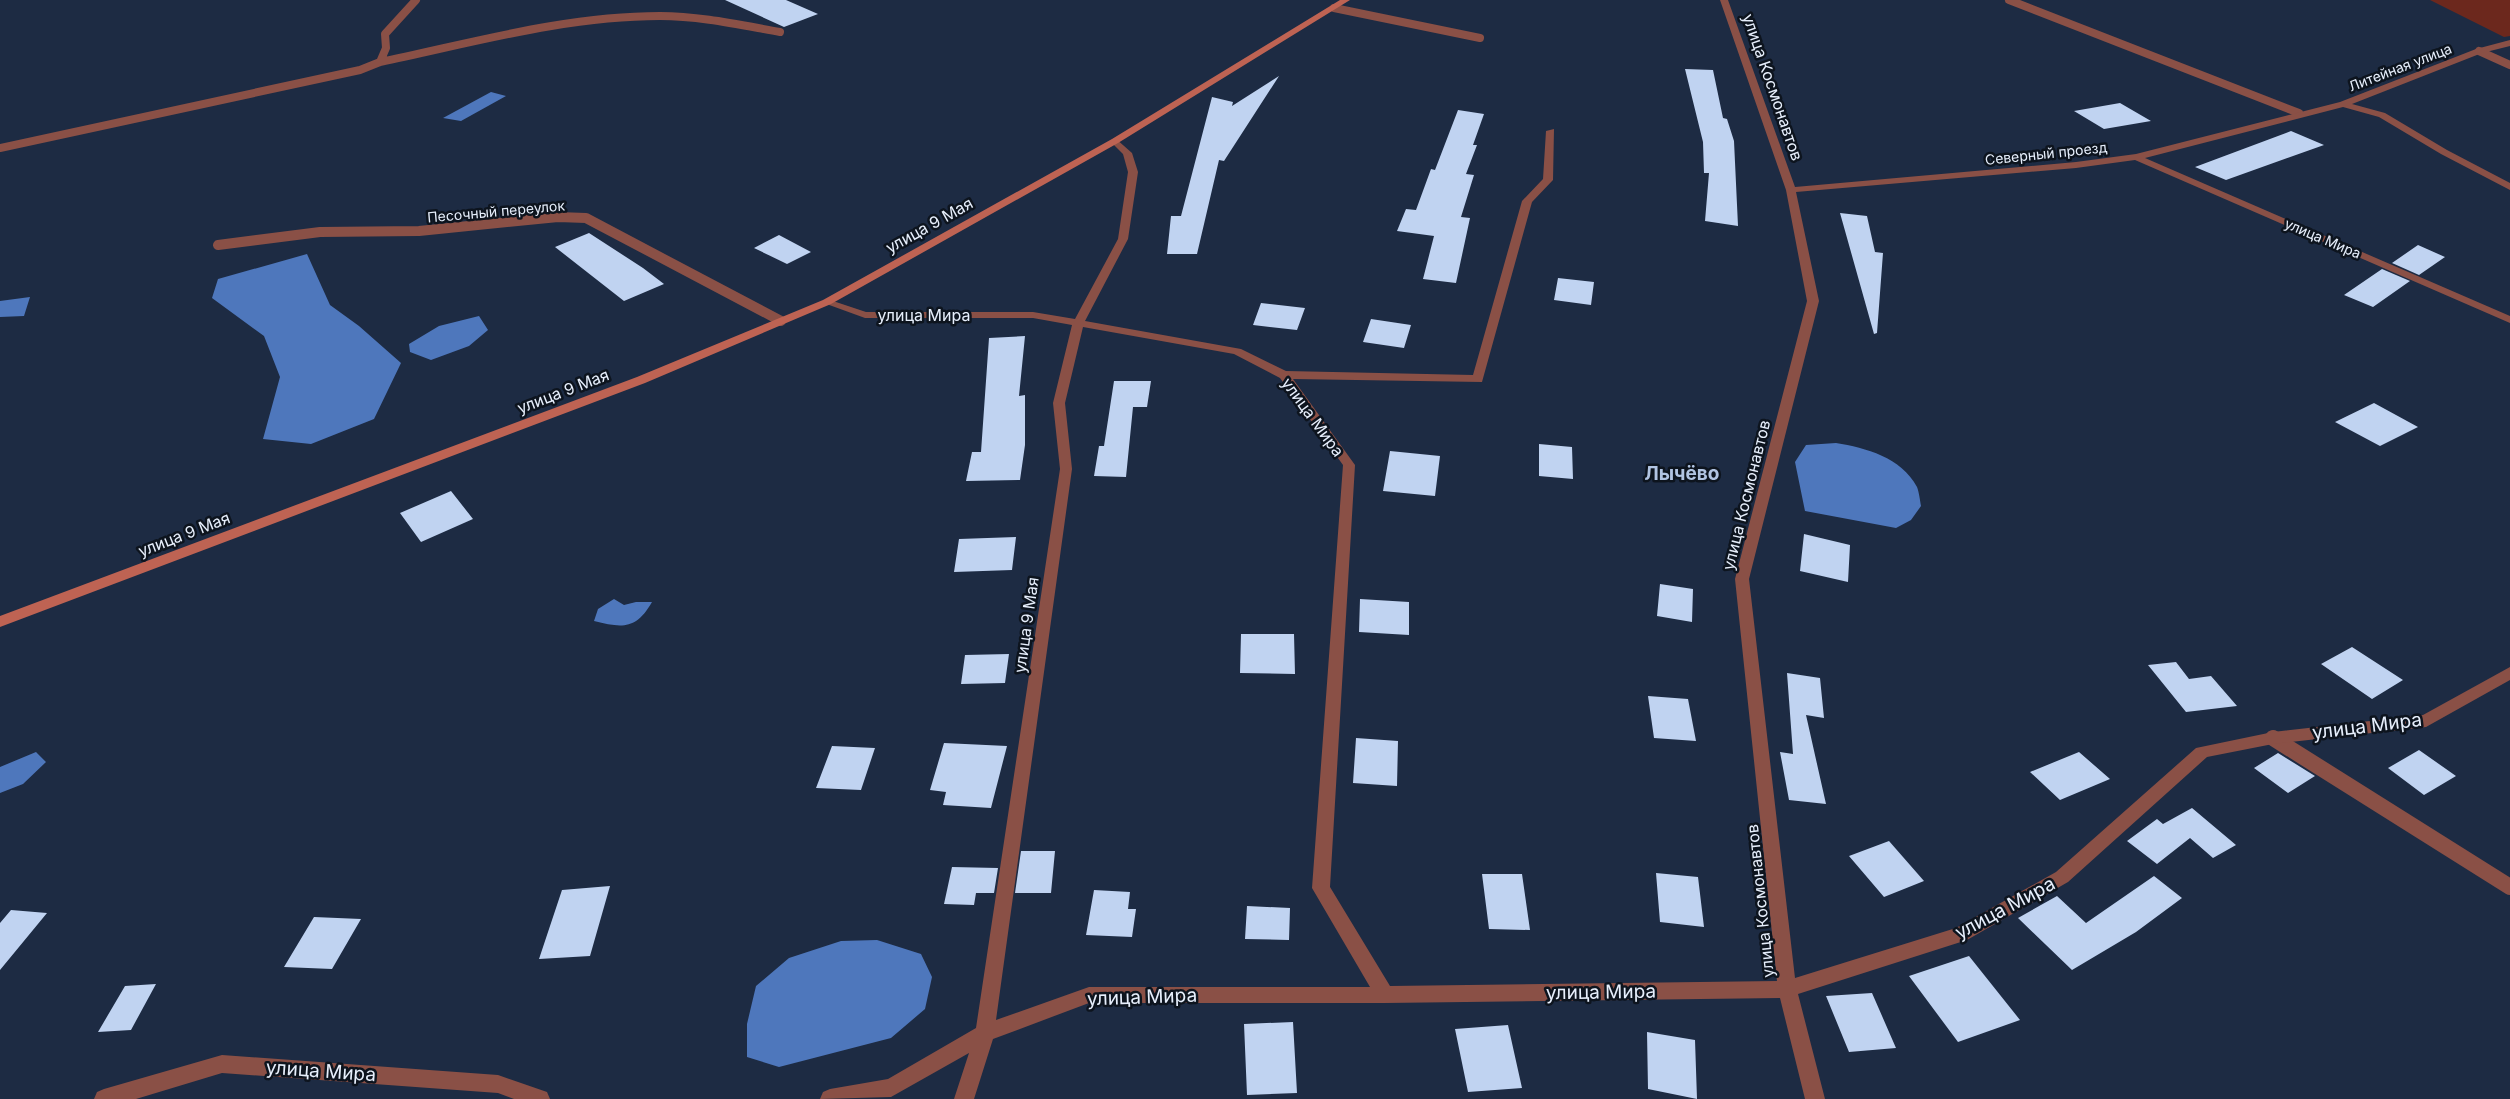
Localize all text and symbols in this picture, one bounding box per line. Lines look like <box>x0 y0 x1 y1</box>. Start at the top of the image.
street label: улица Космонавтов <box>1738 11 1808 163</box>
street label: Литейная улица <box>2346 40 2454 94</box>
street label: Северный проезд <box>1984 138 2108 168</box>
street label: улица 9 Мая <box>882 193 976 257</box>
street label: Песочный переулок <box>426 196 566 225</box>
street label: улица Мира <box>2282 214 2364 262</box>
street label: улица Мира <box>878 305 970 325</box>
street label: улица 9 Мая <box>514 364 612 418</box>
street label: улица Мира <box>1278 374 1348 460</box>
street label: улица Космонавтов <box>1718 418 1774 572</box>
district label: Лычёво <box>1645 462 1719 485</box>
street label: улица 9 Мая <box>135 507 233 561</box>
street label: улица 9 Мая <box>1009 576 1043 674</box>
street label: улица Мира <box>2311 708 2423 744</box>
street label: улица Космонавтов <box>1742 823 1778 979</box>
street label: улица Мира <box>1951 872 2059 944</box>
street label: улица Мира <box>1546 980 1656 1004</box>
street label: улица Мира <box>1087 984 1197 1010</box>
street label: улица Мира <box>265 1056 377 1086</box>

